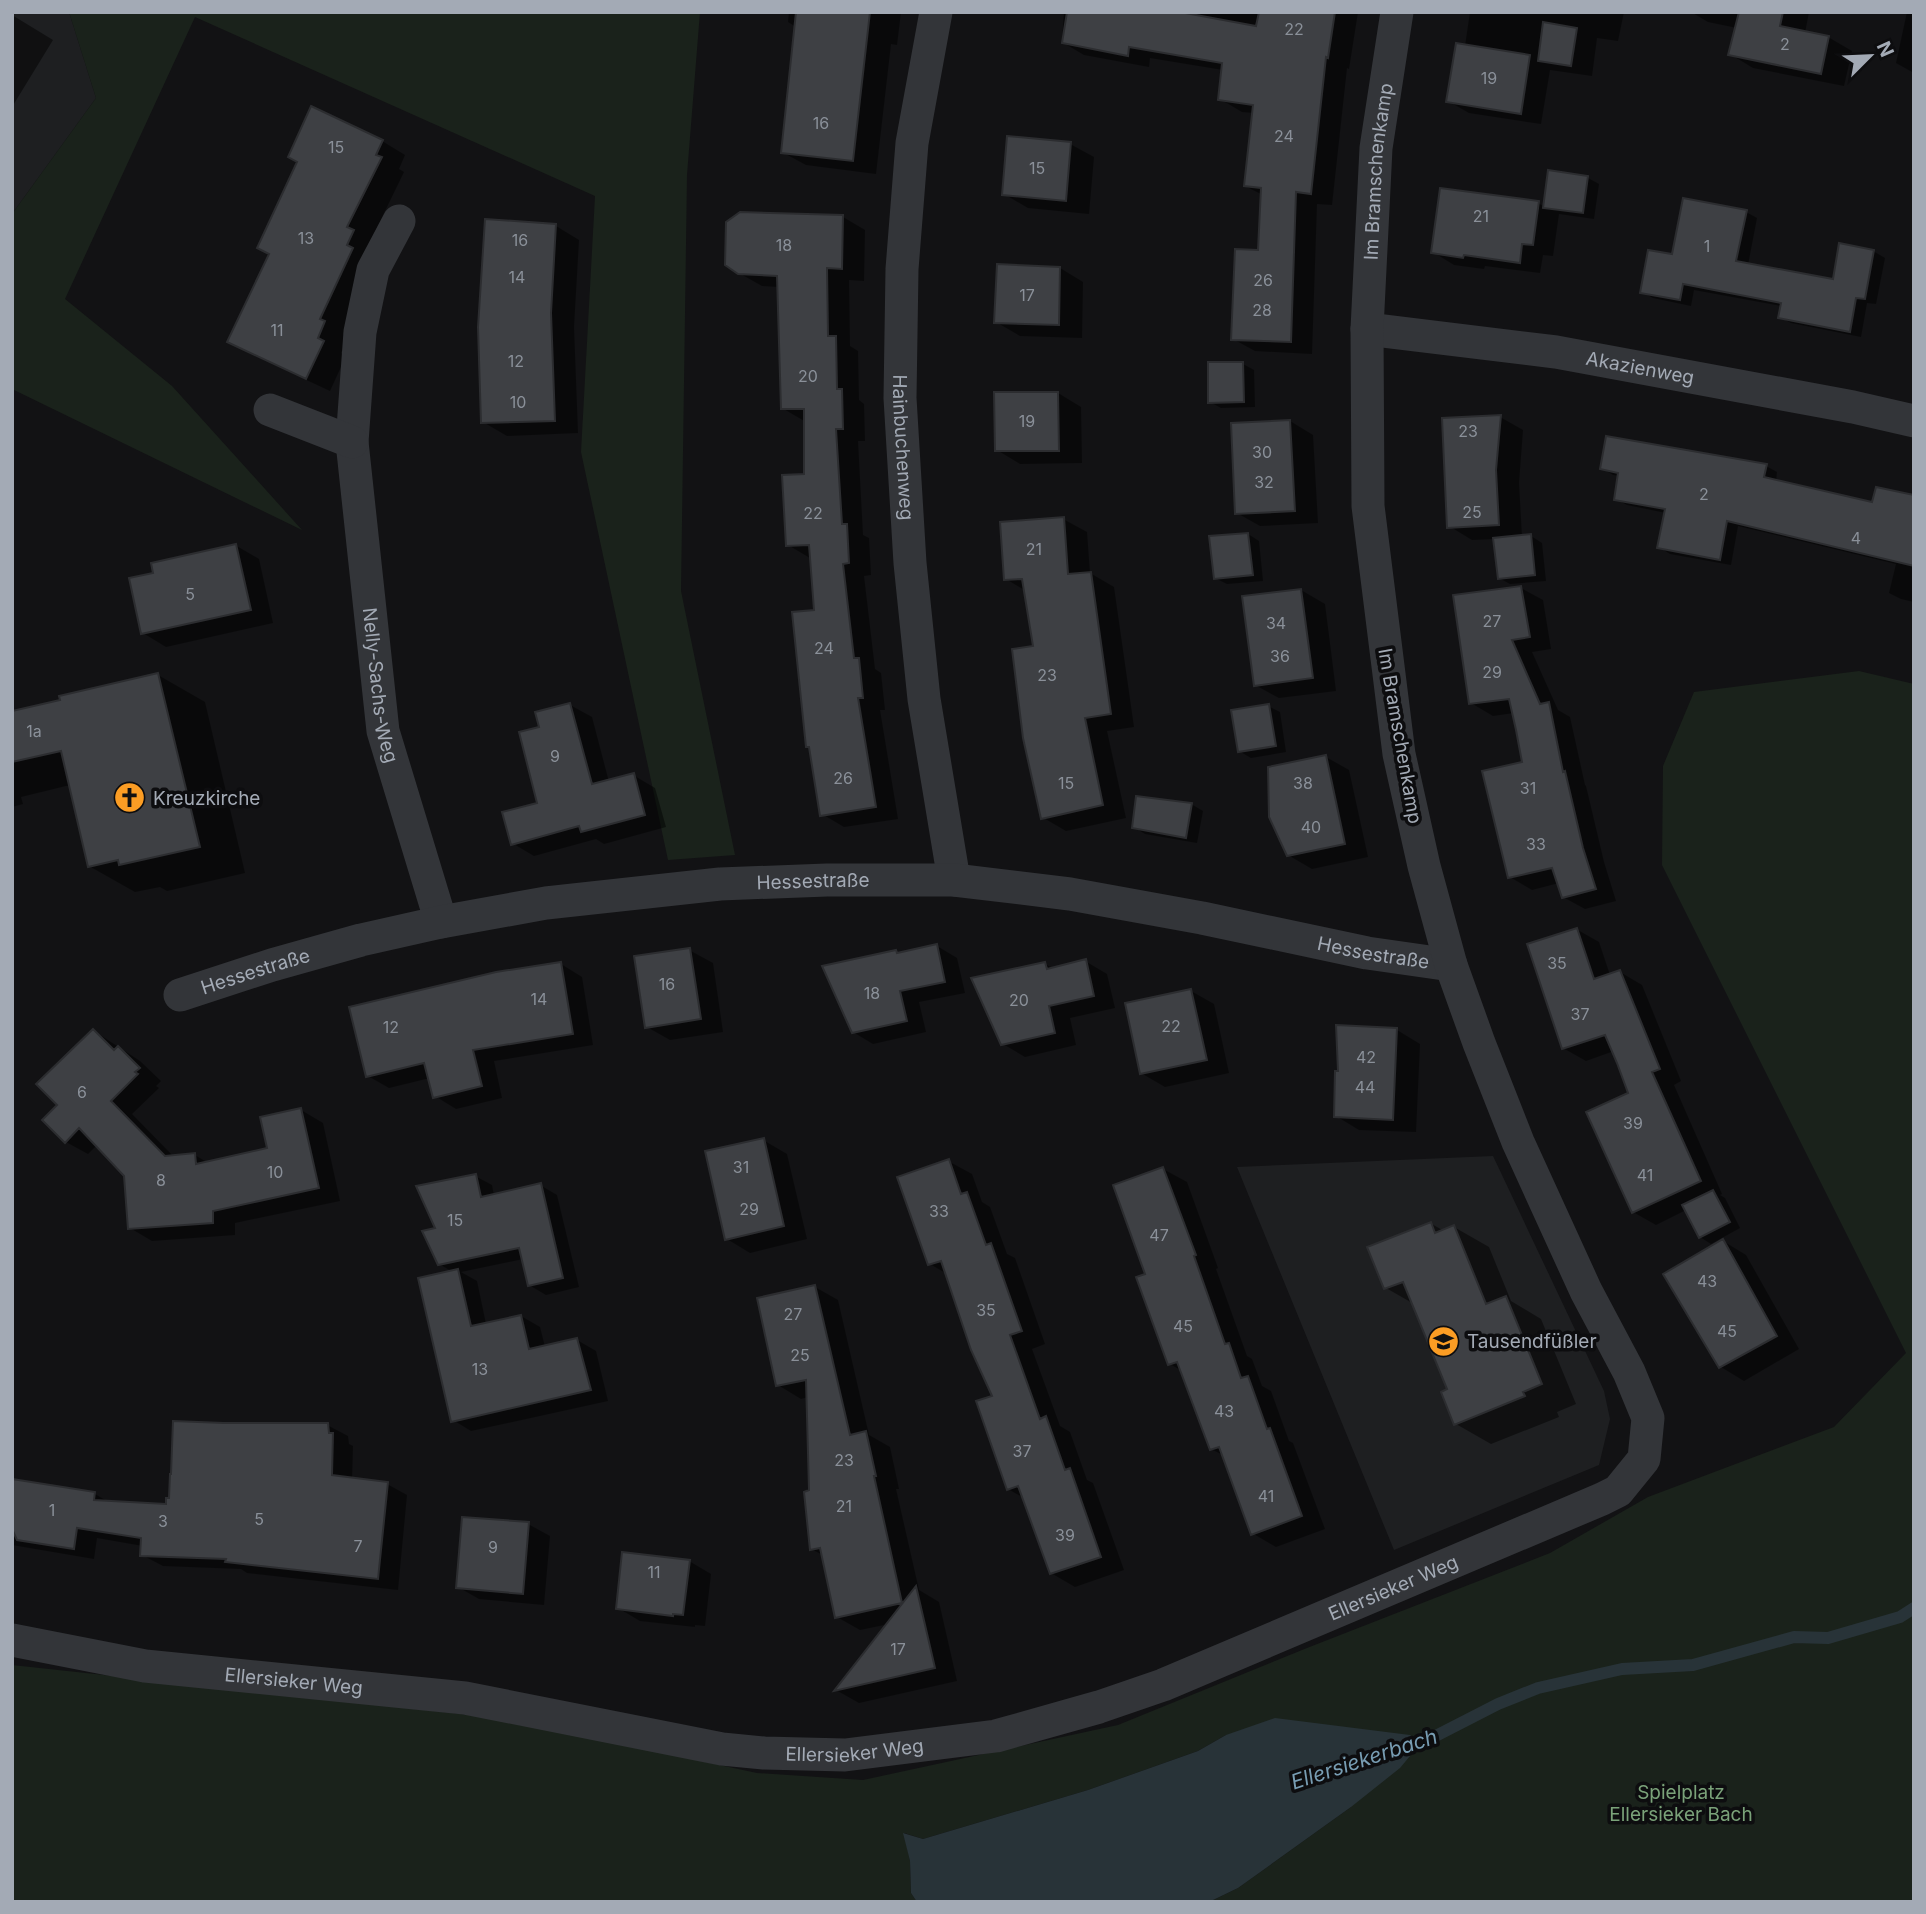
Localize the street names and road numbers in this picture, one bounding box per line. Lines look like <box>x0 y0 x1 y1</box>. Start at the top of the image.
street label: Im Bramschenkamp <box>1359 81 1397 261</box>
street label: Akazienweg <box>1584 346 1696 389</box>
street label: Hainbuchenweg <box>888 374 919 521</box>
street label: Nelly-Sachs-Weg <box>358 606 403 766</box>
street label: Im Bramschenkamp <box>1373 646 1427 826</box>
street label: Hessestraße <box>756 868 870 894</box>
street label: Hessestraße <box>1315 931 1431 973</box>
street label: Hessestraße <box>198 943 313 999</box>
street label: Ellersieker Weg <box>1325 1550 1461 1625</box>
street label: Ellersieker Weg <box>224 1663 364 1699</box>
street label: Ellersieker Weg <box>785 1734 925 1767</box>

